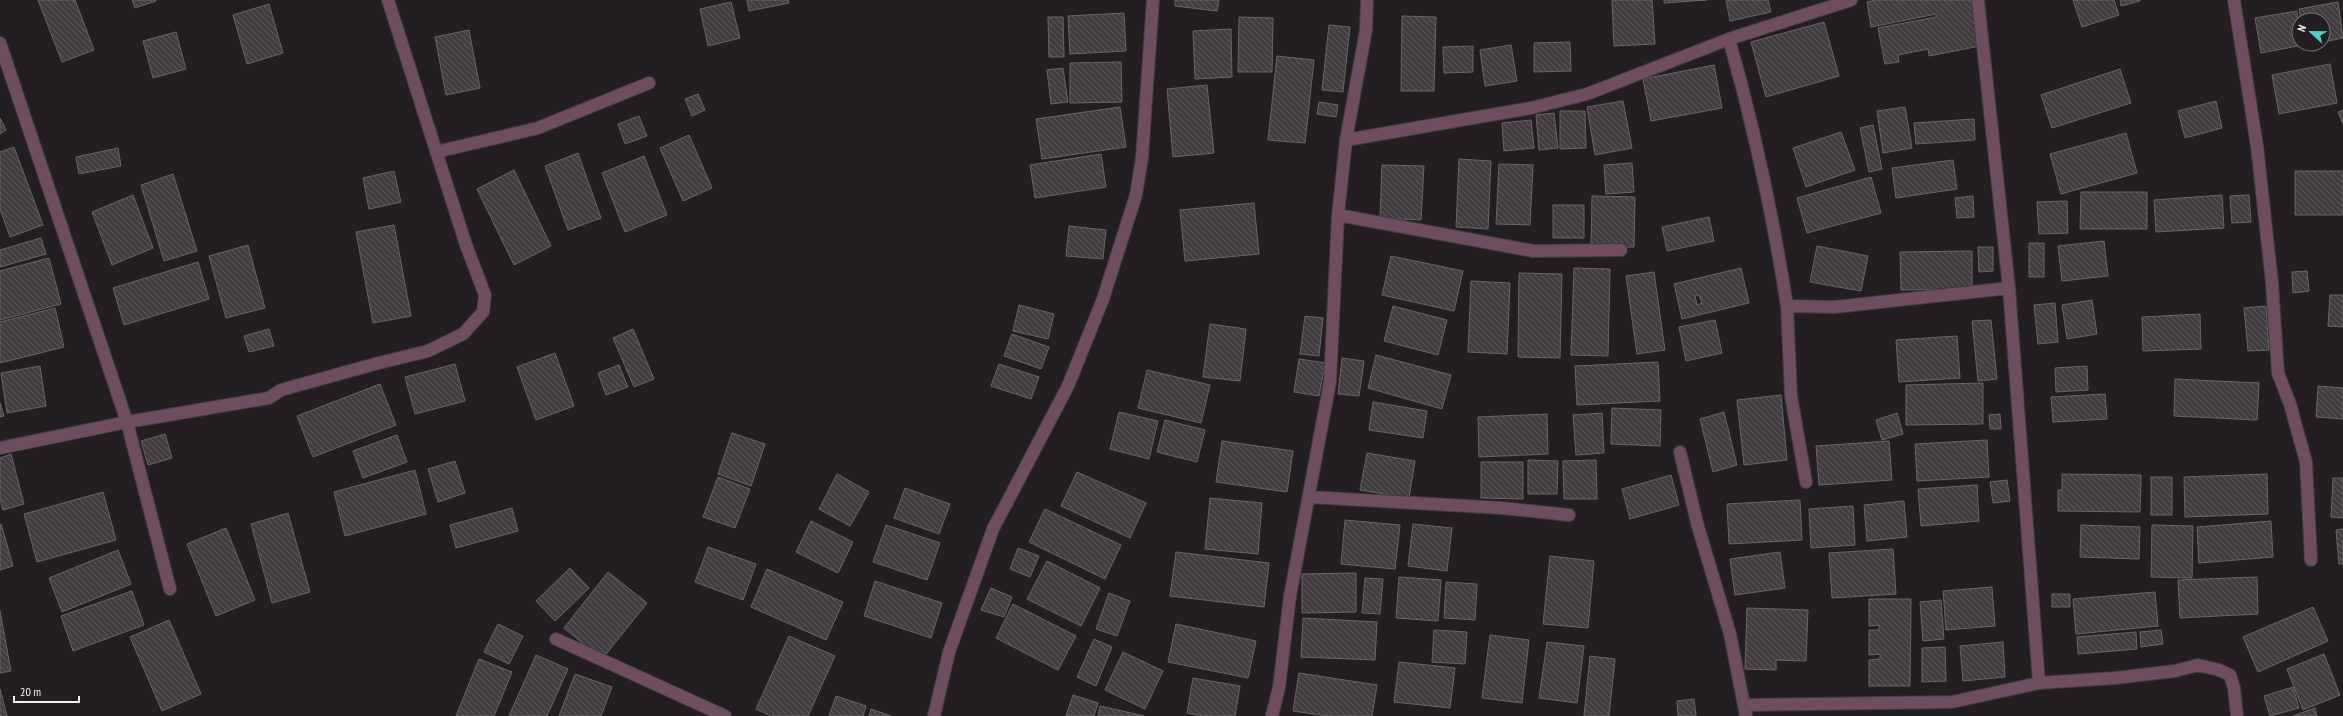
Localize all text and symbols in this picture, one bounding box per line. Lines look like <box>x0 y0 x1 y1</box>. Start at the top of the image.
north arrow <box>2291 12 2331 52</box>
text: N <box>2294 23 2309 34</box>
scale bar <box>14 678 79 704</box>
text: 20 m <box>20 684 41 699</box>

